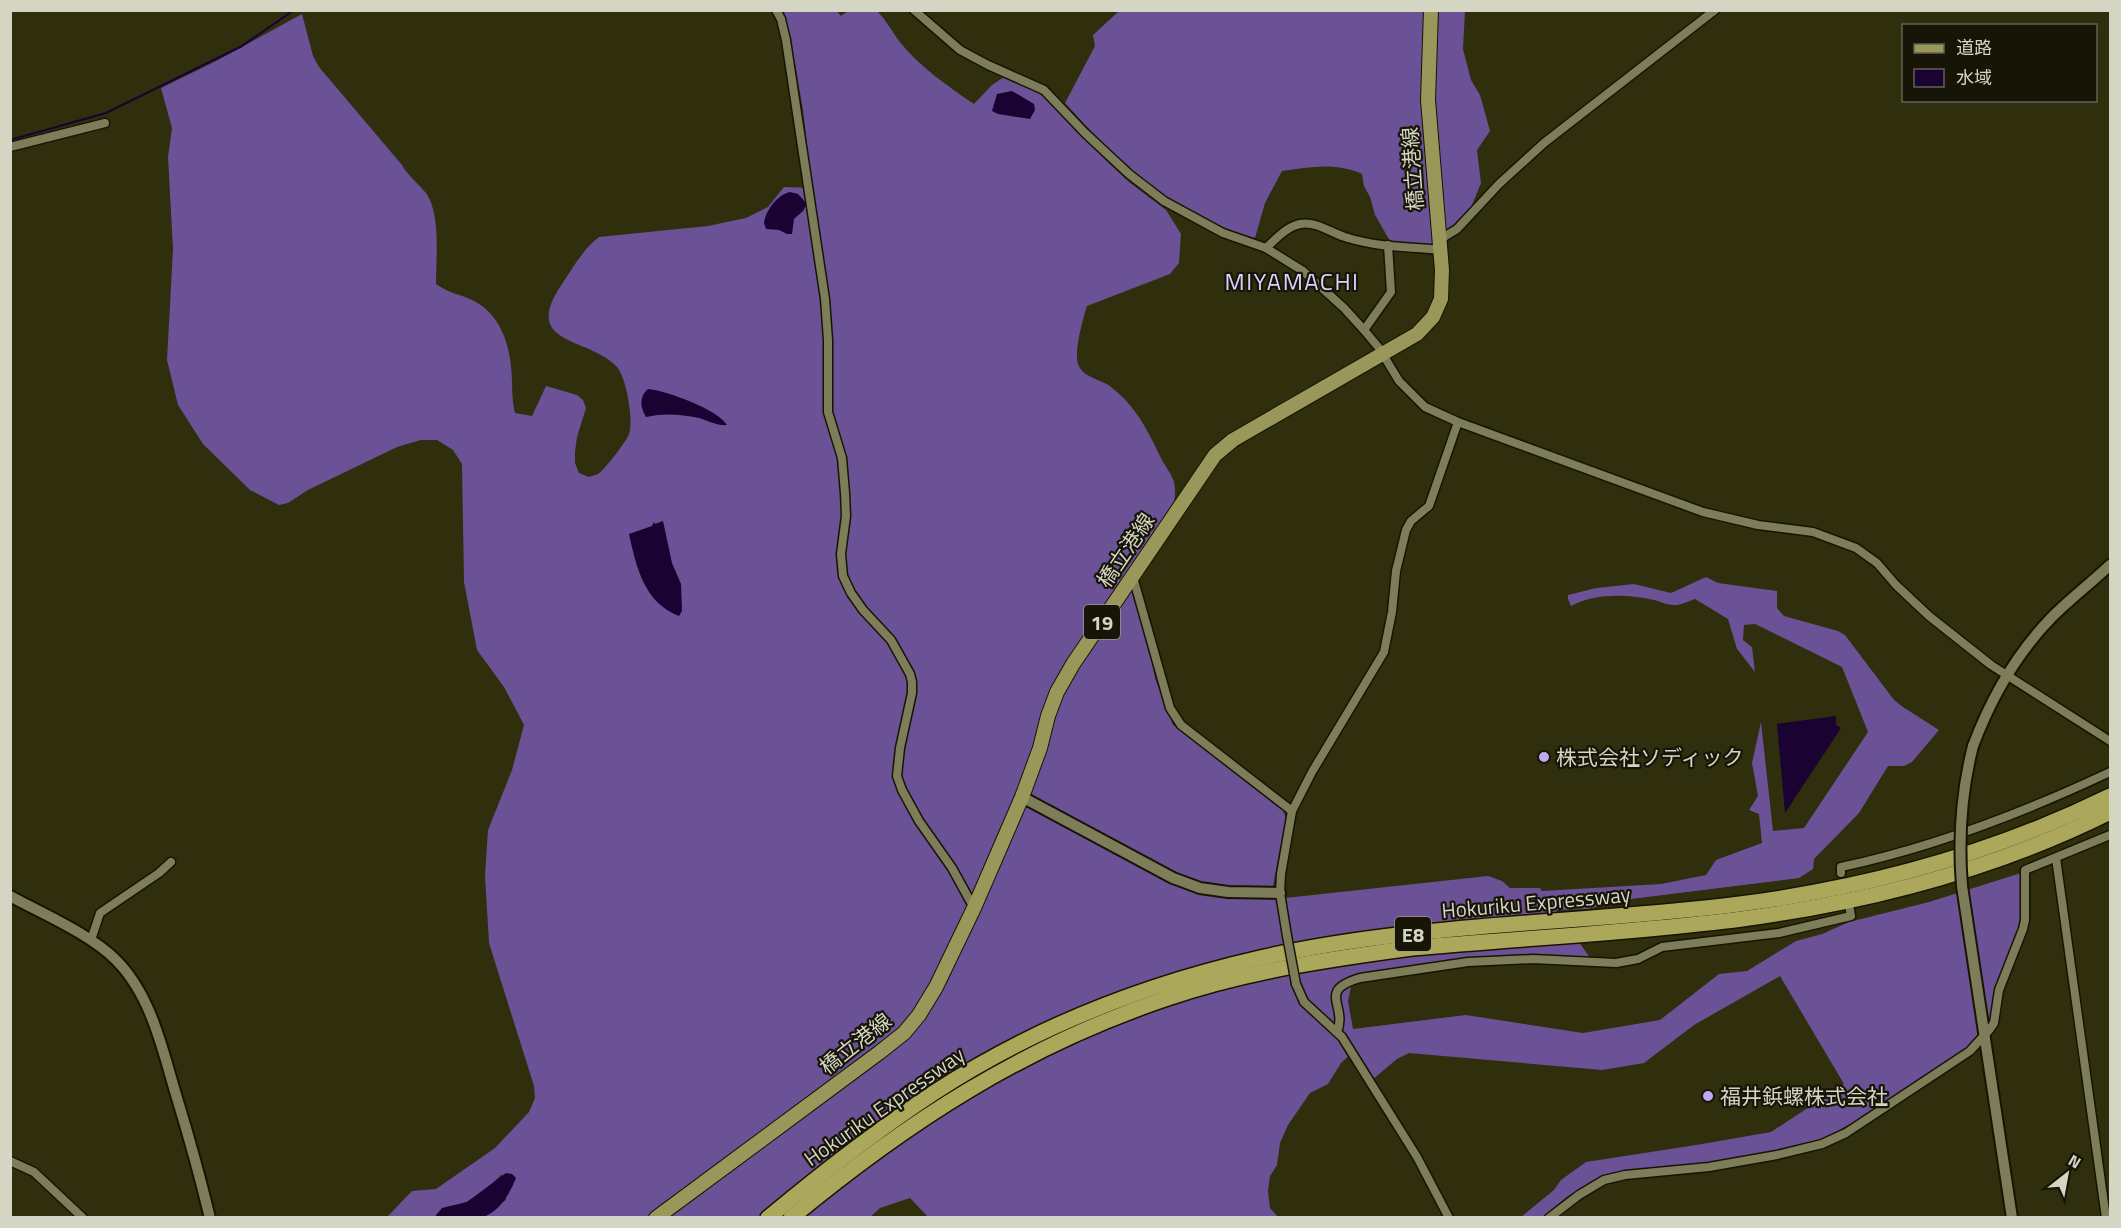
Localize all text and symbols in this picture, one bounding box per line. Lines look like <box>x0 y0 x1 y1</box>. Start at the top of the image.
legend <box>1902 24 2097 102</box>
text: 道路 <box>1956 34 1992 61</box>
text: 水域 <box>1956 64 1992 91</box>
street label: 橋立港線 <box>1393 126 1431 212</box>
district label: MIYAMACHI <box>1225 263 1359 299</box>
street label: 橋立港線 <box>1088 506 1162 594</box>
road number: 19 <box>1084 605 1120 639</box>
place label: 株式会社ソディック <box>1556 741 1744 773</box>
marker: 株式会社ソディック <box>1537 750 1551 764</box>
street label: Hokuriku Expressway <box>1440 878 1632 926</box>
road number: E8 <box>1395 917 1431 951</box>
street label: 橋立港線 <box>812 1005 898 1081</box>
street label: Hokuriku Expressway <box>797 1038 971 1174</box>
place label: 福井鋲螺株式会社 <box>1720 1080 1888 1112</box>
marker: 福井鋲螺株式会社 <box>1701 1089 1715 1103</box>
north arrow <box>2037 1144 2097 1204</box>
text: N <box>2064 1148 2086 1174</box>

